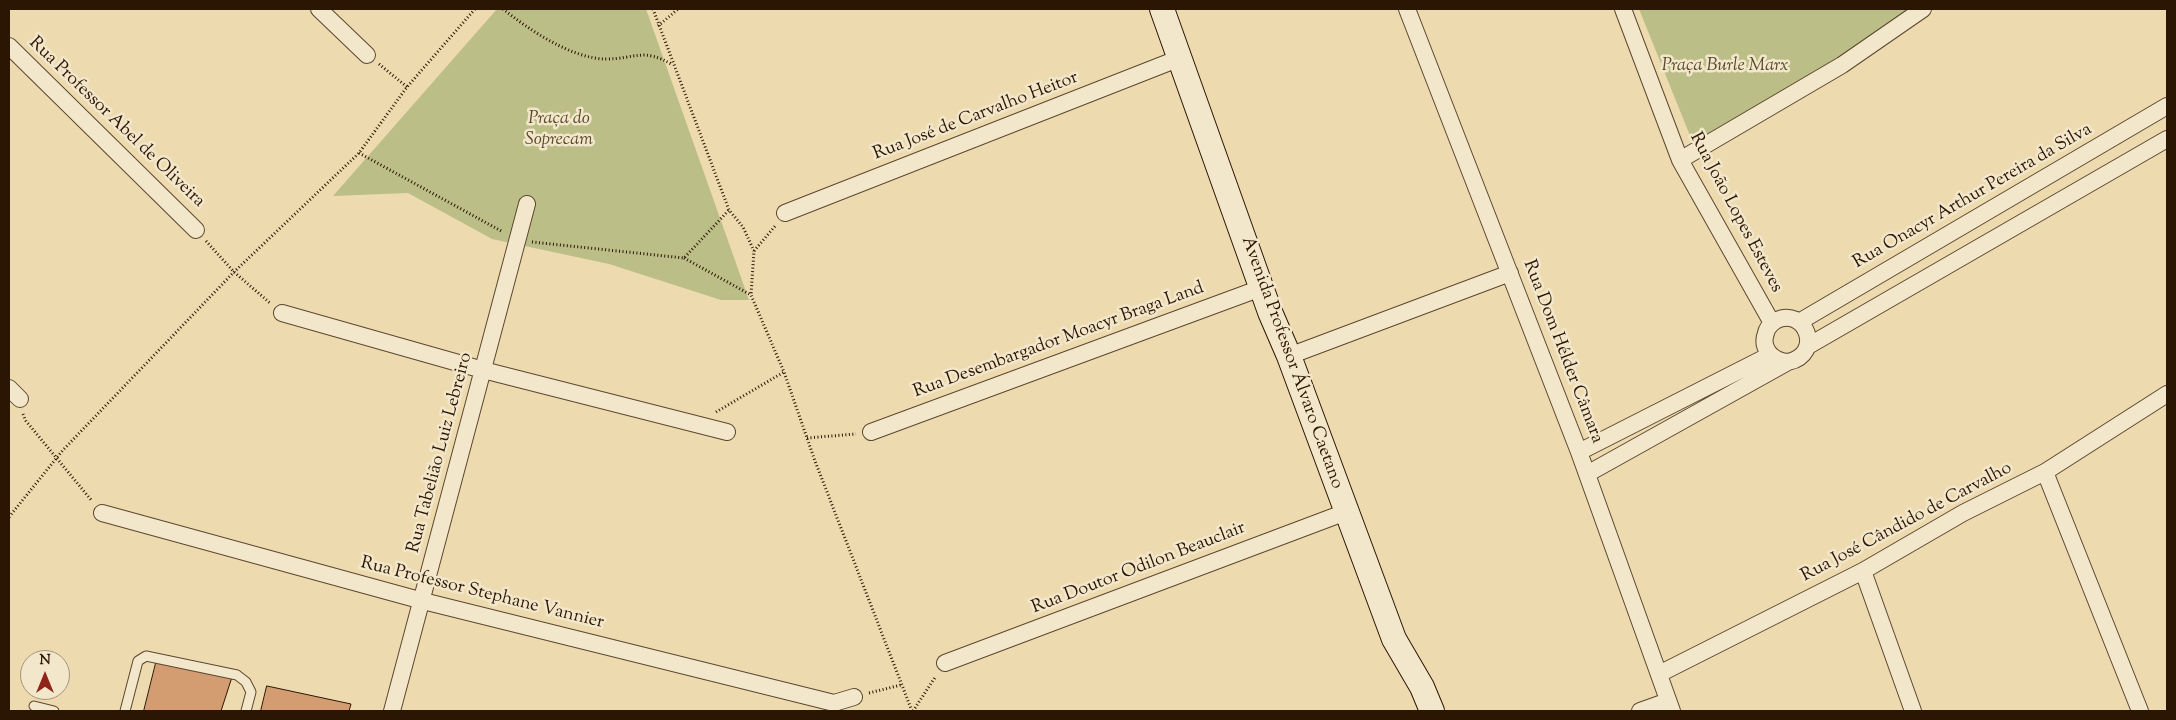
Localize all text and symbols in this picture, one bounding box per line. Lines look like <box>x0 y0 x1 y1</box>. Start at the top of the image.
street label: Rua Professor Abel de Oliveira <box>23 33 209 213</box>
park label: Praça Burle Marx <box>1662 56 1788 78</box>
street label: Rua José de Carvalho Heitor <box>870 68 1082 166</box>
park label: Praça do Soprecam <box>525 109 593 152</box>
street label: Rua Onacyr Arthur Pereira da Silva <box>1850 120 2096 274</box>
street label: Rua João Lopes Esteves <box>1684 129 1786 297</box>
street label: Avenida Professor Álvaro Caetano <box>1235 234 1347 492</box>
street label: Rua Dom Hélder Câmara <box>1517 257 1607 447</box>
street label: Rua Desembargador Moacyr Braga Land <box>911 278 1207 404</box>
street label: Rua Tabelião Luiz Lebreiro <box>404 350 478 556</box>
street label: Rua José Cândido de Carvalho <box>1798 458 2016 588</box>
street label: Rua Doutor Odilon Beauclair <box>1029 518 1249 620</box>
street label: Rua Professor Stephane Vannier <box>358 553 606 635</box>
north arrow <box>20 650 70 700</box>
text: N <box>39 651 51 671</box>

